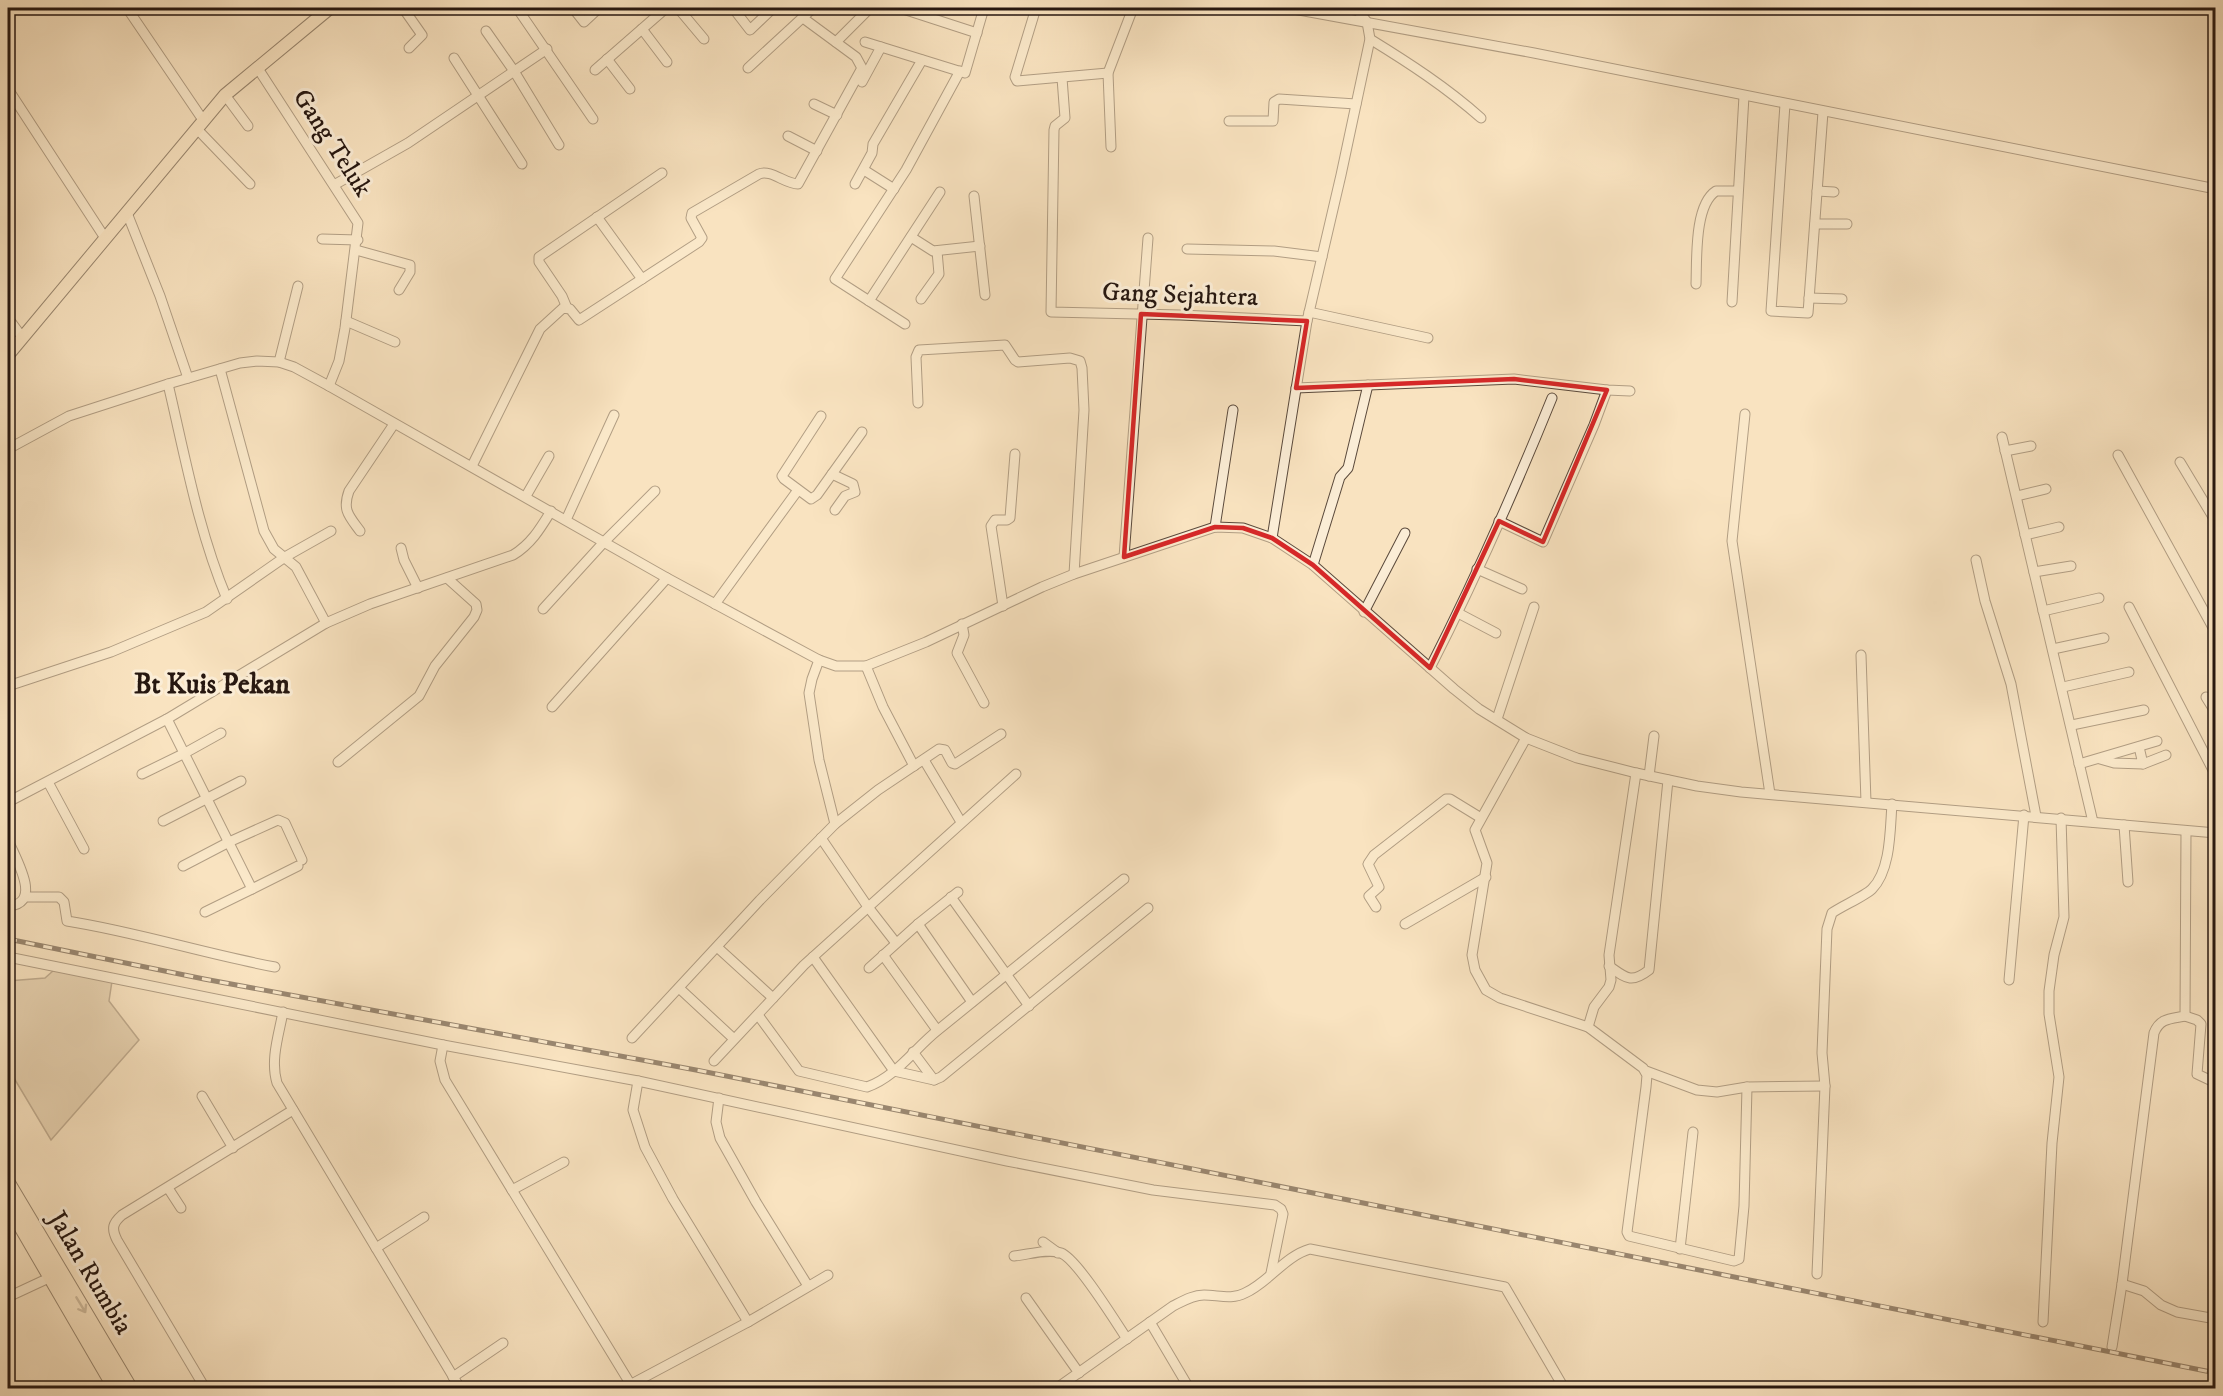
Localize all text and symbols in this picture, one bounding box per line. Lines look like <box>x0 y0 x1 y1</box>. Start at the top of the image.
street label: Gang Teluk <box>285 83 379 203</box>
street label: Gang Sejahtera <box>1101 276 1259 314</box>
district label: Bt Kuis Pekan <box>134 667 290 702</box>
street label: Jalan Rumbia <box>39 1204 140 1341</box>
one-way arrow <box>75 1296 87 1313</box>

